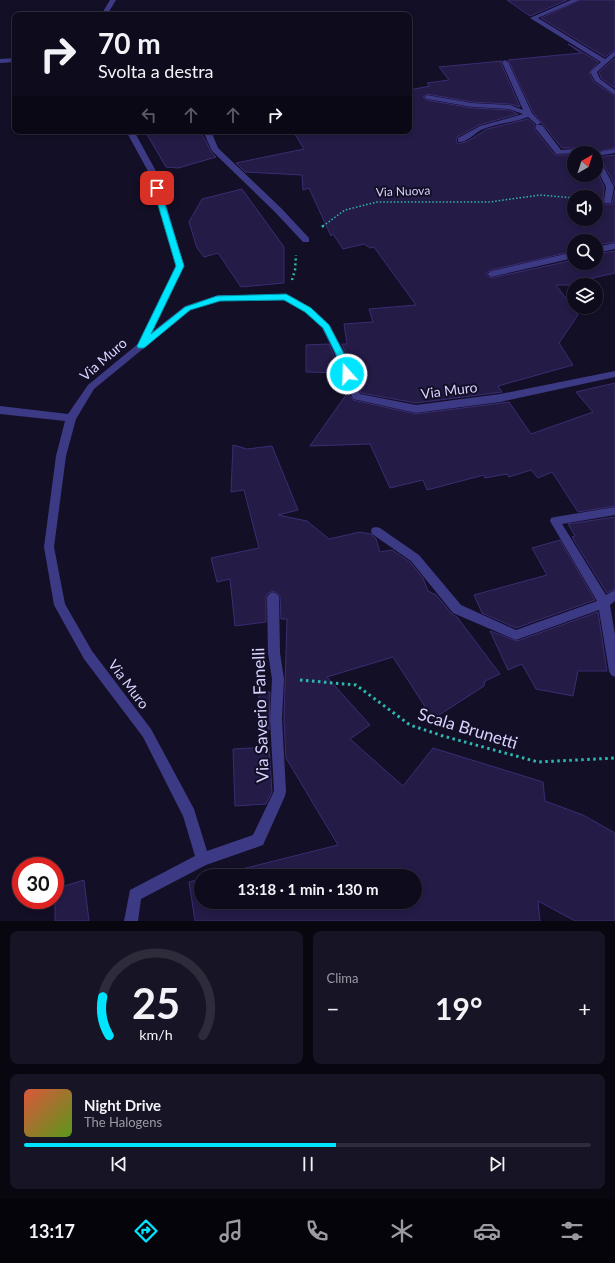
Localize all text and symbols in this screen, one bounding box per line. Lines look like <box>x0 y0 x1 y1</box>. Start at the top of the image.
text: 70 m <box>98 26 161 60</box>
icon: right <box>32 28 84 80</box>
text: Svolta a destra <box>98 60 214 82</box>
icon: left <box>138 104 160 126</box>
icon: ahead <box>180 104 202 126</box>
icon: ahead <box>222 104 244 126</box>
icon: right <box>264 104 286 126</box>
north arrow <box>567 146 603 182</box>
map controls <box>567 146 603 314</box>
pin <box>140 171 174 205</box>
icon: arrive <box>146 177 168 199</box>
street label: Via Nuova <box>376 183 430 199</box>
button: sound <box>567 190 603 226</box>
button: search <box>567 234 603 270</box>
button: layers <box>567 278 603 314</box>
street label: Via Muro <box>76 334 130 384</box>
position arrow <box>326 353 368 395</box>
street label: Via Muro <box>420 378 478 402</box>
street label: Via Saverio Fanelli <box>247 647 273 783</box>
street label: Via Muro <box>105 656 153 712</box>
street label: Scala Brunetti <box>416 703 520 753</box>
speed limit sign: 30 <box>12 857 64 909</box>
text: 13:18 · 1 min · 130 m <box>238 880 378 898</box>
text: Clima <box>327 970 359 986</box>
text: 25 <box>132 977 180 1027</box>
text: 19° <box>435 990 482 1026</box>
text: − <box>327 995 339 1022</box>
text: + <box>578 995 591 1022</box>
text: km/h <box>140 1025 173 1042</box>
text: Night Drive <box>84 1096 161 1114</box>
text: The Halogens <box>84 1114 162 1130</box>
icon: previous <box>108 1153 130 1175</box>
icon: pause <box>297 1153 319 1175</box>
icon: next <box>486 1153 508 1175</box>
icon: directions <box>132 1217 160 1245</box>
icon: music <box>217 1217 245 1245</box>
icon: phone <box>303 1217 331 1245</box>
icon: climate <box>388 1217 416 1245</box>
icon: car <box>473 1217 501 1245</box>
icon: filters <box>558 1217 586 1245</box>
text: 13:17 <box>29 1220 75 1242</box>

